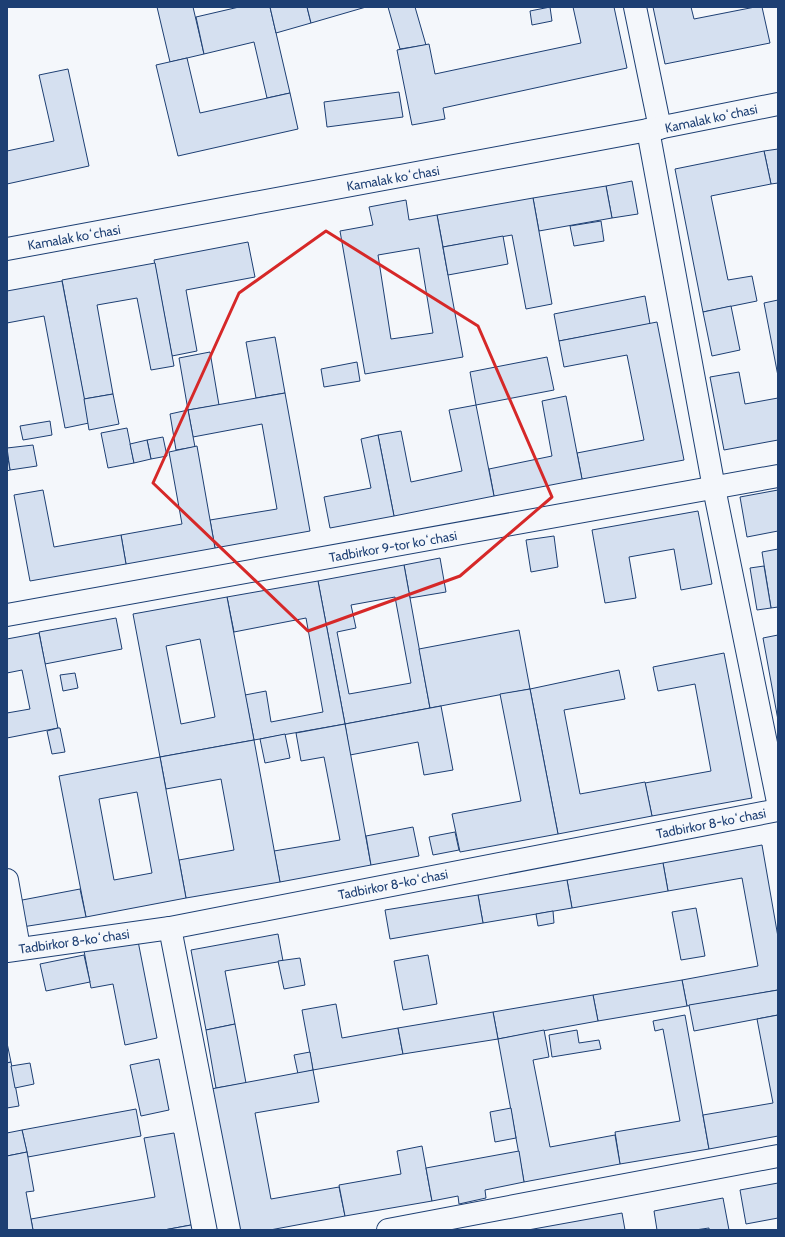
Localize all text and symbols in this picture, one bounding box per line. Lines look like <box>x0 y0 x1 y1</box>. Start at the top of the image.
street label: Kamalak koʻchasi <box>663 100 759 136</box>
street label: Kamalak koʻchasi <box>345 162 441 194</box>
street label: Kamalak koʻchasi <box>26 221 122 253</box>
street label: Tadbirkor 9-tor koʻchasi <box>328 527 458 565</box>
street label: Tadbirkor 8-koʻchasi <box>655 804 767 842</box>
street label: Tadbirkor 8-koʻchasi <box>337 865 449 903</box>
street label: Tadbirkor 8-koʻchasi <box>18 925 130 957</box>

